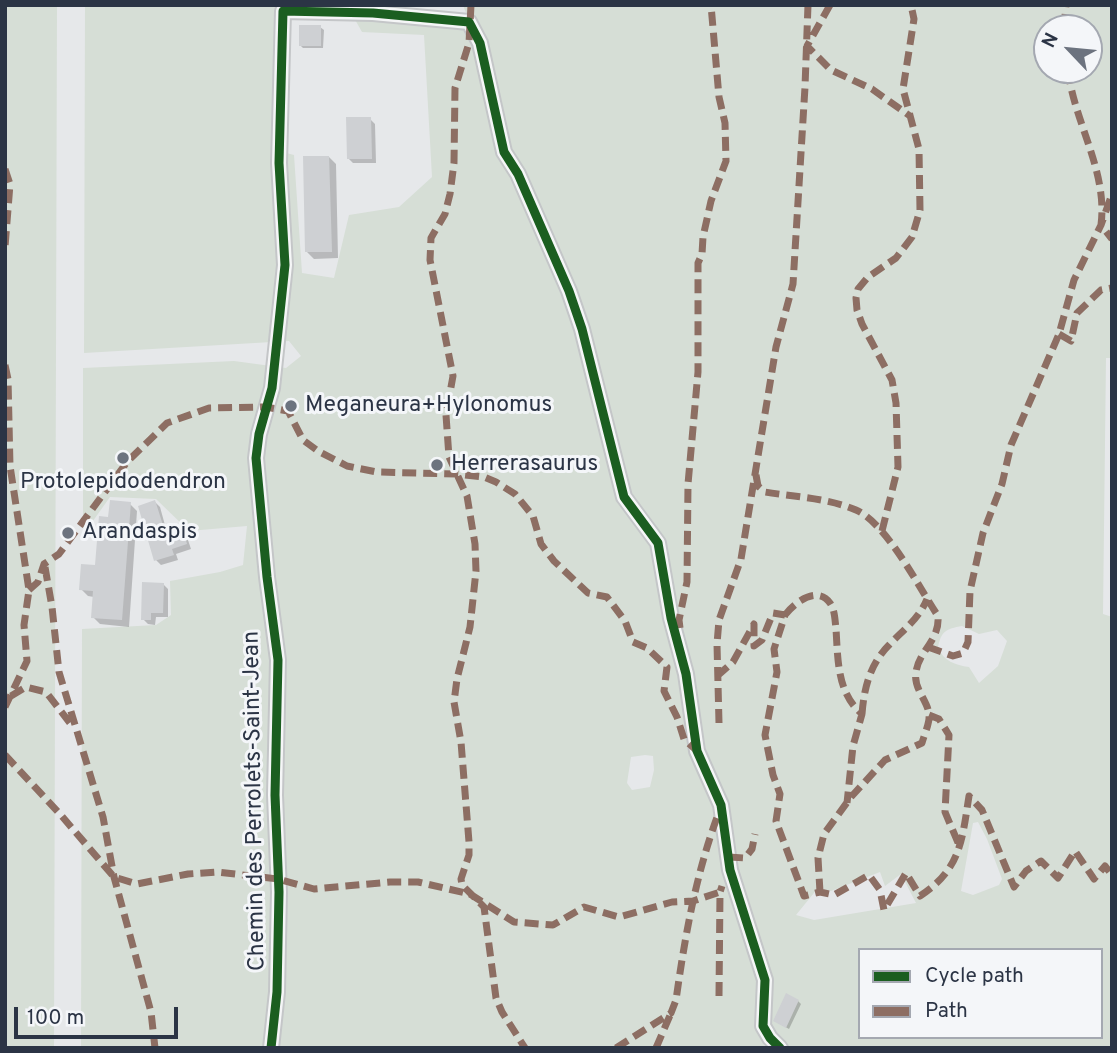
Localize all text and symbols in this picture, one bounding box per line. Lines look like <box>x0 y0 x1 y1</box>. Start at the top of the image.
north arrow <box>1033 14 1103 84</box>
text: N <box>1037 29 1065 52</box>
place label: Meganeura+Hylonomus <box>305 392 552 420</box>
marker: Meganeura+Hylonomus <box>283 398 299 414</box>
marker: Protolepidodendron <box>115 450 131 466</box>
place label: Herrerasaurus <box>451 451 598 479</box>
marker: Herrerasaurus <box>429 457 445 473</box>
place label: Protolepidodendron <box>20 469 226 497</box>
place label: Arandaspis <box>82 519 197 547</box>
marker: Arandaspis <box>60 525 76 541</box>
street label: Chemin des Perrolets-Saint-Jean <box>239 631 273 971</box>
legend <box>858 948 1103 1039</box>
text: Cycle path <box>925 963 1024 990</box>
scale bar <box>18 993 182 1038</box>
text: Path <box>925 998 968 1025</box>
text: 100 m <box>27 1005 84 1032</box>

